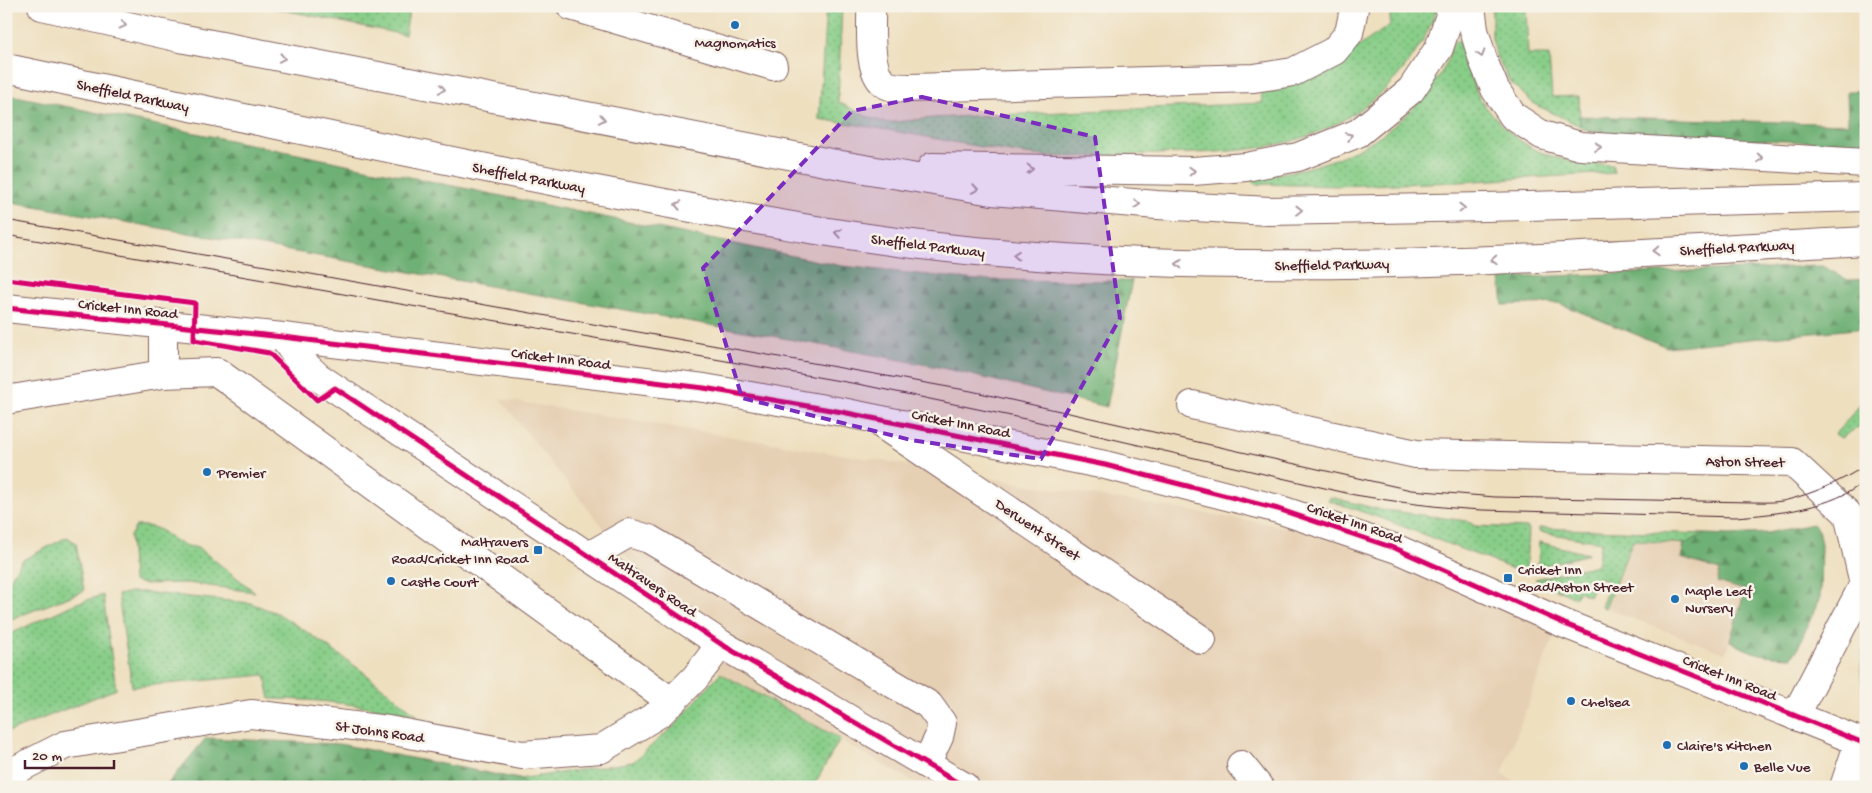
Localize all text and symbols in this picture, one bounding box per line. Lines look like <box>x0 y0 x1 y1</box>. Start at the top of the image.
one-way arrow <box>119 19 128 30</box>
marker: Magnomatics <box>729 19 741 31</box>
place label: Magnomatics <box>694 35 776 53</box>
one-way arrow <box>1475 49 1485 57</box>
one-way arrow <box>278 52 287 63</box>
street label: Sheffield Parkway <box>75 76 191 118</box>
one-way arrow <box>438 83 446 93</box>
one-way arrow <box>597 113 606 123</box>
one-way arrow <box>1344 132 1353 142</box>
one-way arrow <box>1594 142 1602 153</box>
one-way arrow <box>1756 152 1764 163</box>
street label: Sheffield Parkway <box>471 159 587 199</box>
one-way arrow <box>1026 164 1034 175</box>
one-way arrow <box>1188 165 1196 176</box>
one-way arrow <box>971 183 980 193</box>
one-way arrow <box>1133 198 1141 209</box>
one-way arrow <box>673 201 682 211</box>
one-way arrow <box>1458 203 1466 213</box>
one-way arrow <box>1296 205 1303 215</box>
one-way arrow <box>833 229 842 239</box>
street label: Sheffield Parkway <box>870 231 986 263</box>
street label: Sheffield Parkway <box>1679 237 1795 261</box>
one-way arrow <box>1652 246 1660 257</box>
one-way arrow <box>1012 249 1020 260</box>
one-way arrow <box>1489 254 1497 265</box>
street label: Sheffield Parkway <box>1275 256 1390 276</box>
one-way arrow <box>1174 258 1182 269</box>
street label: Cricket Inn Road <box>77 296 180 324</box>
street label: Cricket Inn Road <box>510 345 613 375</box>
street label: Cricket Inn Road <box>910 407 1013 444</box>
street label: Aston Street <box>1705 453 1786 473</box>
place label: Premier <box>216 465 267 483</box>
marker: Premier <box>201 466 213 478</box>
street label: Derwent Street <box>990 495 1085 567</box>
street label: Cricket Inn Road <box>1304 499 1406 549</box>
place label: Maltravers Road/Cricket Inn Road <box>392 534 529 569</box>
marker: Maltravers Road/Cricket Inn Road <box>532 544 544 556</box>
street label: Maltravers Road <box>604 549 701 623</box>
place label: Cricket Inn Road/Aston Street <box>1518 562 1635 597</box>
marker: Cricket Inn Road/Aston Street <box>1502 572 1514 584</box>
place label: Castle Court <box>401 574 480 592</box>
marker: Castle Court <box>385 575 397 587</box>
place label: Maple Leaf Nursery <box>1685 583 1753 618</box>
marker: Maple Leaf Nursery <box>1669 593 1681 605</box>
street label: Cricket Inn Road <box>1679 652 1780 706</box>
place label: Chelsea <box>1581 694 1630 712</box>
marker: Chelsea <box>1565 695 1577 707</box>
street label: St Johns Road <box>334 718 426 748</box>
scale bar <box>25 738 114 770</box>
place label: Claire's Kitchen <box>1677 738 1772 756</box>
marker: Claire's Kitchen <box>1661 739 1673 751</box>
text: 20 m <box>32 748 62 766</box>
place label: Belle Vue <box>1753 759 1811 777</box>
marker: Belle Vue <box>1738 760 1750 772</box>

